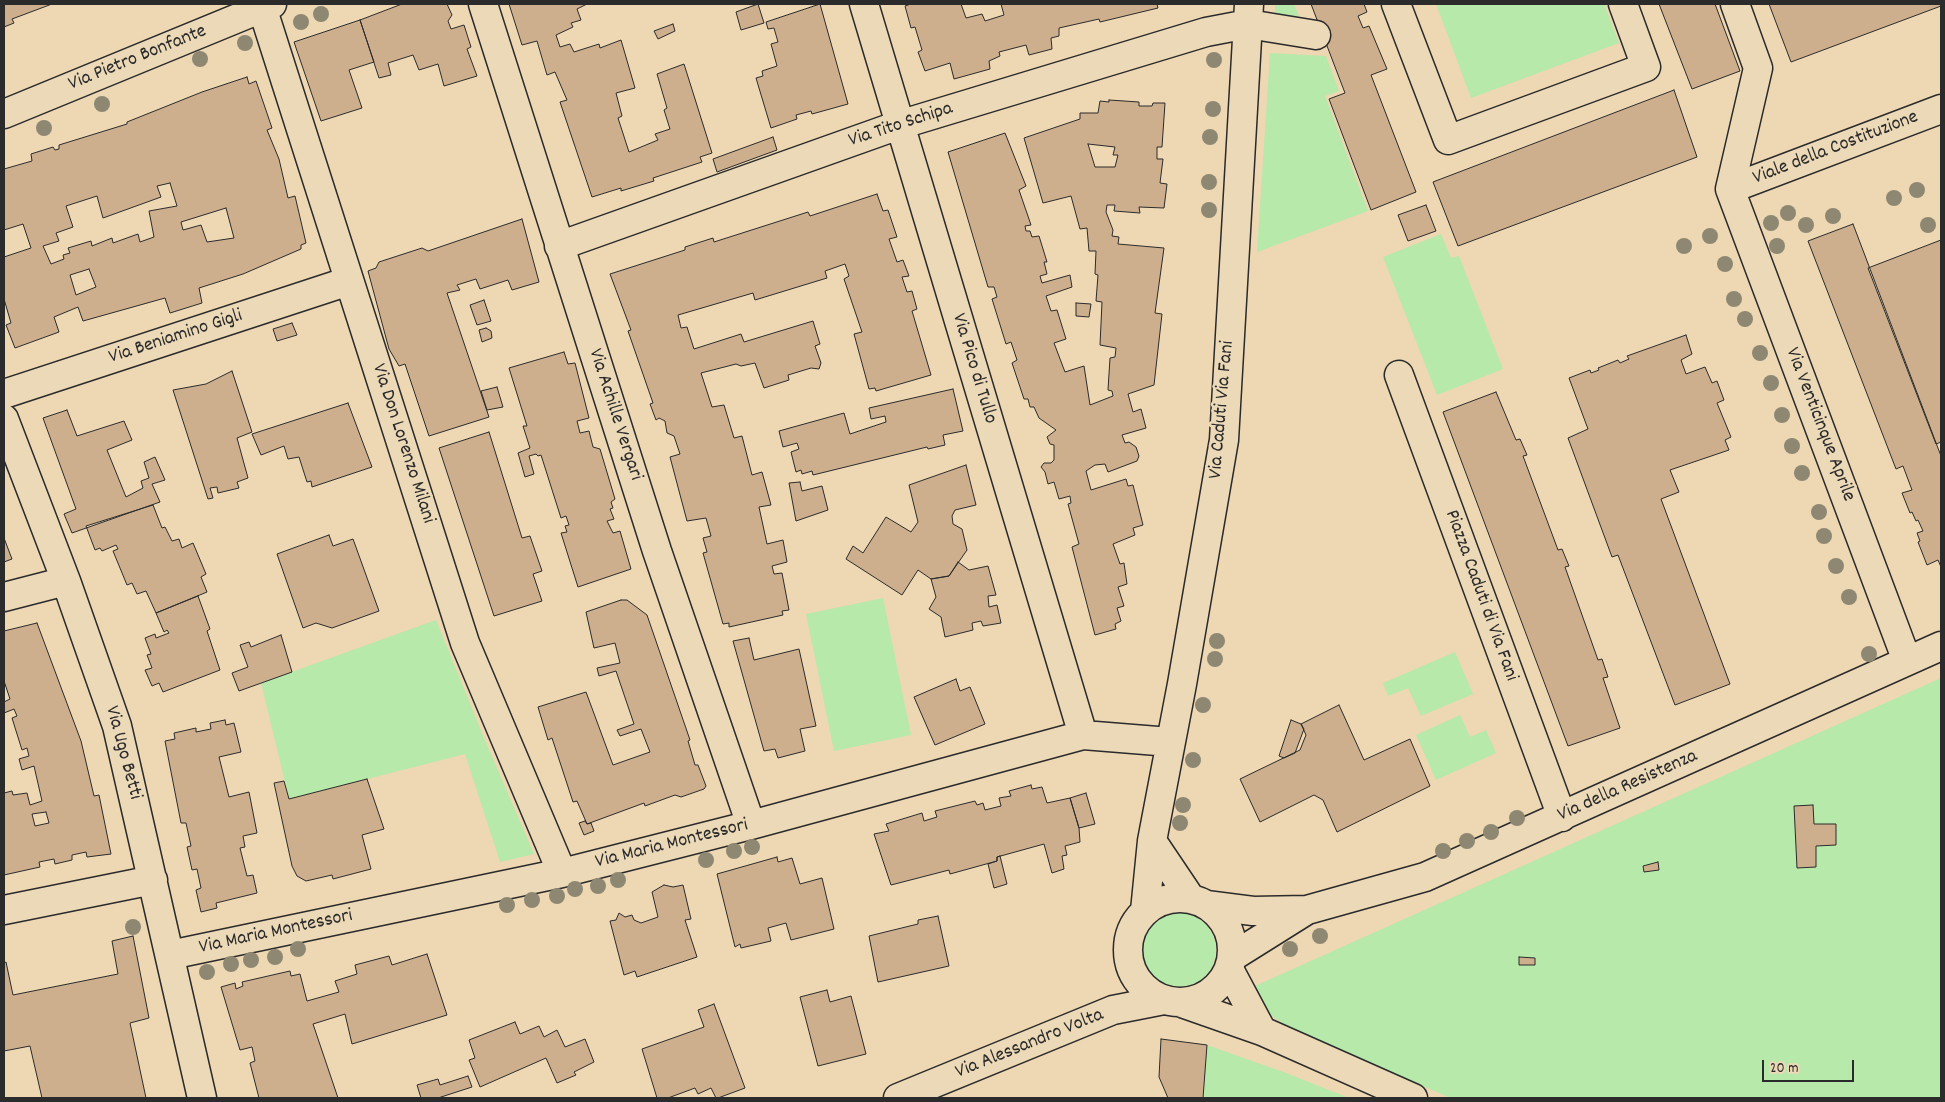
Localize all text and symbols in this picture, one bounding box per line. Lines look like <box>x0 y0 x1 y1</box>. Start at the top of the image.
street label: Via Pietro Bonfante <box>66 20 210 98</box>
street label: Via Tito Schipa <box>846 98 956 154</box>
street label: Viale della Costituzione <box>1750 106 1922 192</box>
street label: Via Beniamino Gigli <box>106 305 246 371</box>
street label: Via Pico di Tullo <box>945 311 1001 427</box>
street label: Via Caduti Via Fani <box>1205 340 1241 480</box>
street label: Via Venticinque Aprile <box>1779 345 1859 505</box>
street label: Via Achille Vergari <box>581 346 647 484</box>
street label: Via Don Lorenzo Milani <box>365 361 439 527</box>
street label: Piazza Caduti di Via Fani <box>1438 507 1522 685</box>
street label: Via Ugo Betti <box>98 704 146 802</box>
street label: Via della Resistenza <box>1554 745 1702 829</box>
street label: Via Maria Montessori <box>593 814 751 876</box>
street label: Via Maria Montessori <box>197 905 355 961</box>
street label: Via Alessandro Volta <box>952 1004 1108 1086</box>
scale bar <box>1765 1050 1858 1082</box>
text: 20 m <box>1770 1058 1798 1080</box>

